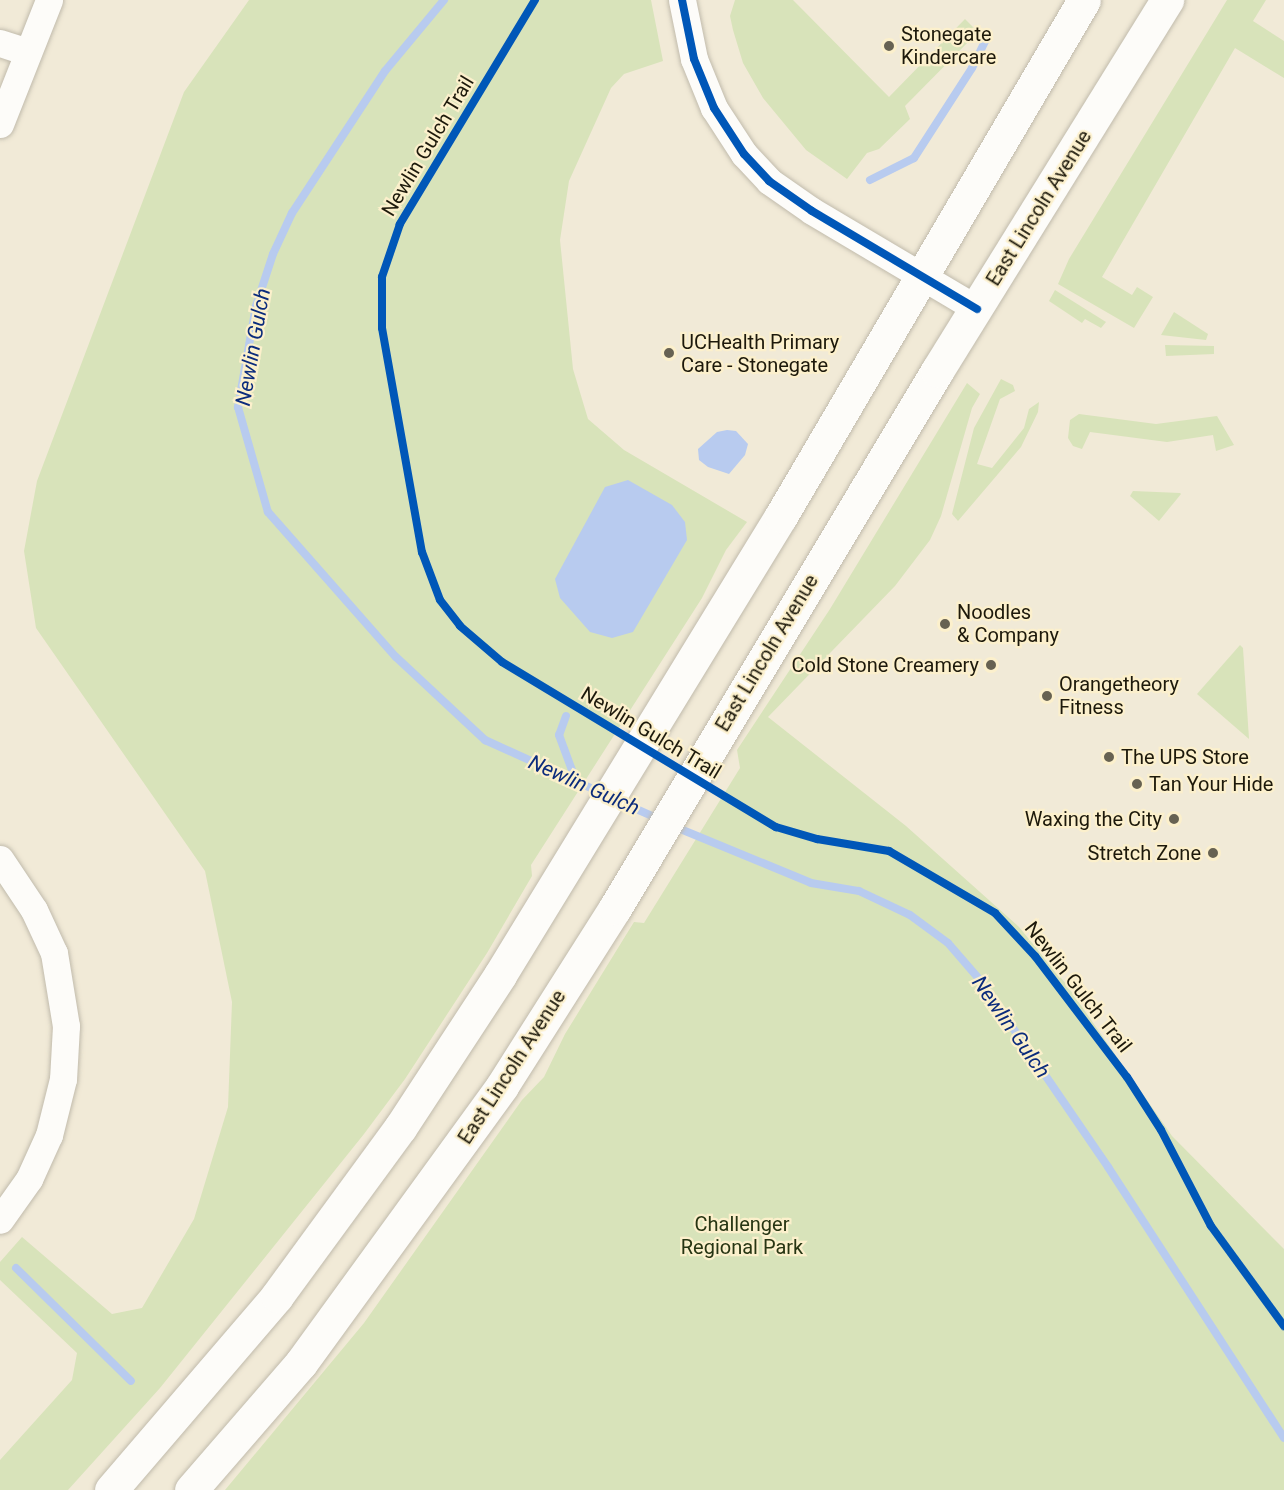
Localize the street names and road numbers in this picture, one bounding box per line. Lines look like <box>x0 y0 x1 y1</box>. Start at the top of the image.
street label: Newlin Gulch Trail <box>377 71 479 221</box>
street label: East Lincoln Avenue <box>981 126 1097 290</box>
street label: East Lincoln Avenue <box>711 570 823 736</box>
street label: Newlin Gulch Trail <box>576 682 726 784</box>
street label: Newlin Gulch Trail <box>1019 917 1137 1057</box>
street label: East Lincoln Avenue <box>453 985 571 1149</box>

